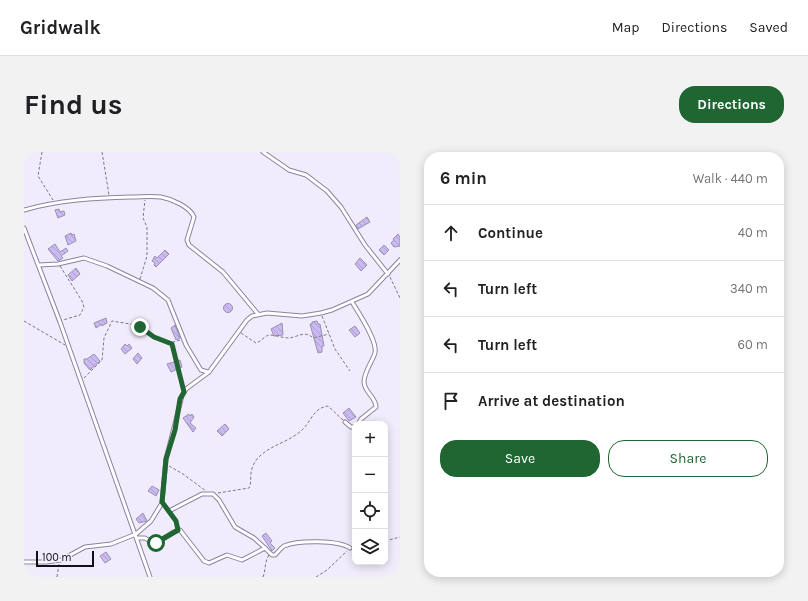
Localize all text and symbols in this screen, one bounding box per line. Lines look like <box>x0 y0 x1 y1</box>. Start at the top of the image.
text: Gridwalk <box>20 17 101 39</box>
text: Map <box>612 19 640 36</box>
text: Directions <box>662 19 727 36</box>
text: Saved <box>749 19 788 36</box>
button: Directions <box>679 86 784 123</box>
text: Find us <box>24 88 123 121</box>
text: 6 min <box>440 168 487 188</box>
text: Walk · 440 m <box>693 171 768 186</box>
icon: ahead <box>440 222 462 244</box>
text: Continue <box>478 224 543 242</box>
text: 40 m <box>738 225 768 240</box>
icon: left <box>440 278 462 300</box>
text: Turn left <box>478 280 537 298</box>
text: 340 m <box>730 281 768 296</box>
route end <box>131 318 149 336</box>
icon: left <box>440 334 462 356</box>
text: Turn left <box>478 336 537 354</box>
text: 60 m <box>738 337 768 352</box>
icon: arrive <box>440 390 462 412</box>
text: Arrive at destination <box>478 392 625 410</box>
map controls <box>352 421 388 565</box>
button: + <box>352 421 388 457</box>
button: Save <box>440 440 600 477</box>
button: Share <box>608 440 768 477</box>
button: − <box>352 457 388 493</box>
button: locate <box>352 493 388 529</box>
button: layers <box>352 529 388 565</box>
route start <box>147 534 165 552</box>
scale bar <box>36 549 94 568</box>
text: 100 m <box>42 551 72 564</box>

